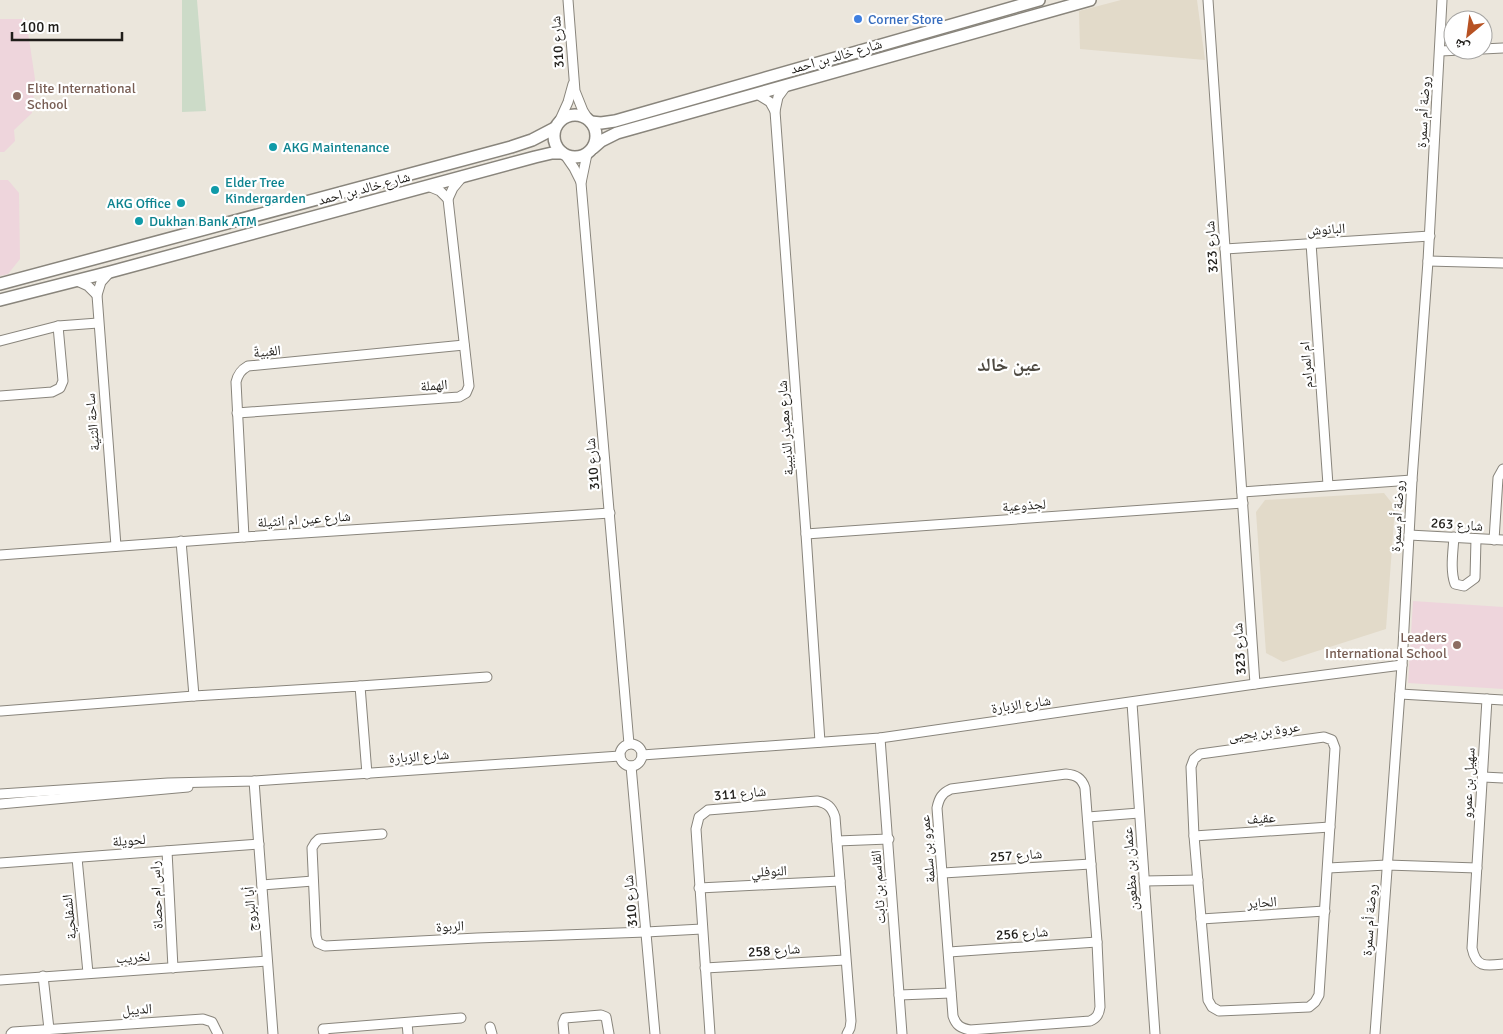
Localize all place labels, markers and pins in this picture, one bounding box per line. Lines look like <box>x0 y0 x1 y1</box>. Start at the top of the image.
place label: Corner Store <box>868 11 943 28</box>
marker: Corner Store <box>852 13 864 25</box>
place label: Elite International School <box>27 80 136 113</box>
marker: Elite International School <box>11 90 23 102</box>
place label: AKG Maintenance <box>283 139 389 156</box>
marker: AKG Maintenance <box>267 141 279 153</box>
place label: Elder Tree Kindergarden <box>225 174 306 207</box>
marker: Elder Tree Kindergarden <box>209 184 221 196</box>
place label: AKG Office <box>107 195 171 212</box>
marker: AKG Office <box>175 197 187 209</box>
place label: Dukhan Bank ATM <box>149 213 257 230</box>
marker: Dukhan Bank ATM <box>133 215 145 227</box>
place label: Leaders International School <box>1325 629 1447 662</box>
marker: Leaders International School <box>1451 639 1463 651</box>

